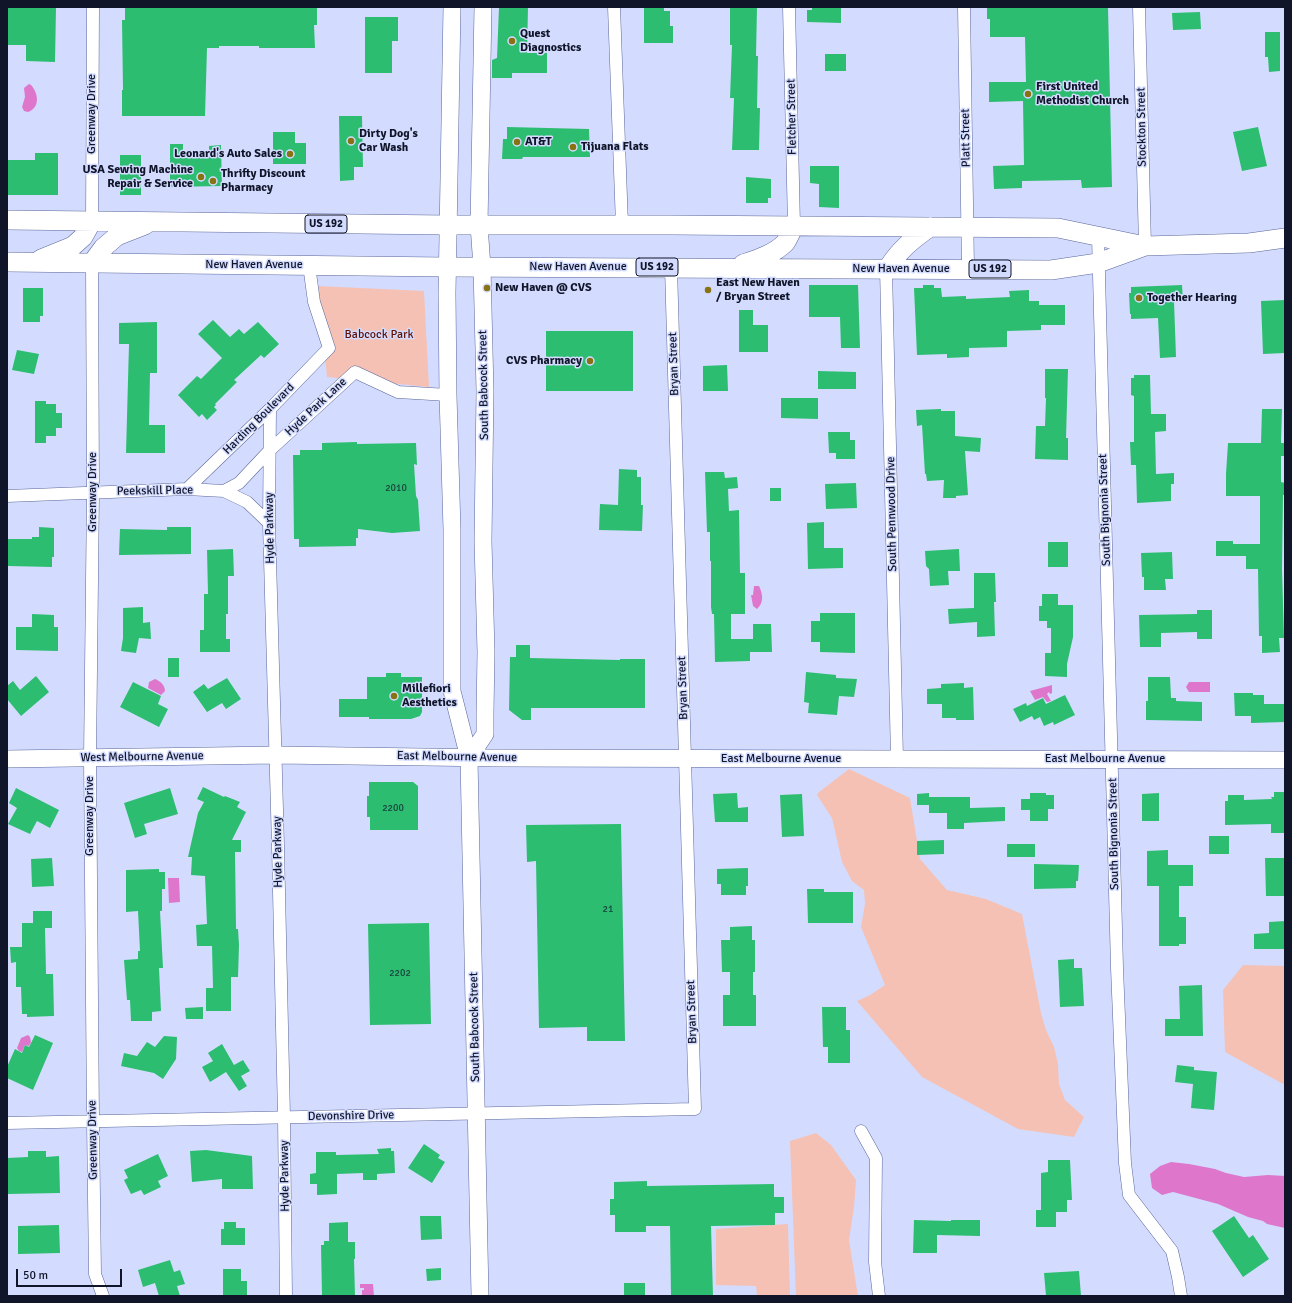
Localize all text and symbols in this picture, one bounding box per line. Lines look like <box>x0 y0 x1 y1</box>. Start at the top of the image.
place label: Quest Diagnostics <box>520 27 581 55</box>
marker: Quest Diagnostics <box>507 36 517 46</box>
street label: Greenway Drive <box>85 74 99 154</box>
street label: Fletcher Street <box>784 79 800 155</box>
place label: First United Methodist Church <box>1036 80 1129 108</box>
street label: Stockton Street <box>1134 87 1150 167</box>
marker: First United Methodist Church <box>1023 89 1033 99</box>
street label: Platt Street <box>958 109 974 167</box>
place label: Dirty Dog's Car Wash <box>359 127 418 155</box>
place label: AT&T <box>525 135 552 149</box>
marker: Dirty Dog's Car Wash <box>346 136 356 146</box>
marker: AT&T <box>512 137 522 147</box>
place label: Tijuana Flats <box>581 140 649 154</box>
marker: Tijuana Flats <box>568 142 578 152</box>
place label: Leonard's Auto Sales <box>174 147 282 161</box>
marker: Leonard's Auto Sales <box>285 149 295 159</box>
place label: USA Sewing Machine Repair & Service <box>82 163 193 191</box>
place label: Thrifty Discount Pharmacy <box>221 167 306 195</box>
marker: USA Sewing Machine Repair & Service <box>196 172 206 182</box>
marker: Thrifty Discount Pharmacy <box>208 176 218 186</box>
road number: US 192 <box>305 215 347 233</box>
street label: New Haven Avenue <box>205 258 303 272</box>
road number: US 192 <box>636 258 678 276</box>
street label: New Haven Avenue <box>529 260 627 274</box>
road number: US 192 <box>969 260 1011 278</box>
street label: New Haven Avenue <box>852 262 950 276</box>
place label: East New Haven / Bryan Street <box>716 276 800 304</box>
place label: New Haven @ CVS <box>495 281 592 295</box>
marker: New Haven @ CVS <box>482 283 492 293</box>
marker: East New Haven / Bryan Street <box>703 285 713 295</box>
place label: Together Hearing <box>1147 291 1237 305</box>
marker: Together Hearing <box>1134 293 1144 303</box>
park label: Babcock Park <box>345 328 413 342</box>
street label: South Babcock Street <box>476 330 492 440</box>
street label: Bryan Street <box>666 332 682 396</box>
place label: CVS Pharmacy <box>506 354 582 368</box>
marker: CVS Pharmacy <box>585 356 595 366</box>
street label: Hyde Park Lane <box>282 375 350 439</box>
street label: Harding Boulevard <box>220 380 298 458</box>
street label: Greenway Drive <box>86 452 100 532</box>
street label: South Bignonia Street <box>1096 454 1114 566</box>
street label: South Pennwood Drive <box>884 456 900 572</box>
house number: 2010 <box>385 482 407 494</box>
street label: Peekskill Place <box>117 483 193 499</box>
street label: Hyde Parkway <box>262 492 278 564</box>
street label: Bryan Street <box>675 656 691 720</box>
place label: Millefiori Aesthetics <box>402 682 457 710</box>
marker: Millefiori Aesthetics <box>389 691 399 701</box>
street label: West Melbourne Avenue <box>80 749 204 765</box>
street label: East Melbourne Avenue <box>397 749 517 765</box>
street label: East Melbourne Avenue <box>721 752 841 766</box>
street label: East Melbourne Avenue <box>1045 752 1165 766</box>
street label: Greenway Drive <box>83 776 97 856</box>
street label: South Bignonia Street <box>1106 778 1122 890</box>
house number: 2200 <box>382 802 404 814</box>
street label: Hyde Parkway <box>270 816 286 888</box>
house number: 21 <box>603 903 613 915</box>
house number: 2202 <box>389 967 411 979</box>
street label: South Babcock Street <box>467 972 483 1082</box>
street label: Bryan Street <box>684 980 700 1044</box>
street label: Greenway Drive <box>85 1100 101 1180</box>
street label: Devonshire Drive <box>308 1108 394 1124</box>
street label: Hyde Parkway <box>277 1140 293 1212</box>
scale bar <box>18 1261 124 1287</box>
text: 50 m <box>23 1268 48 1283</box>

